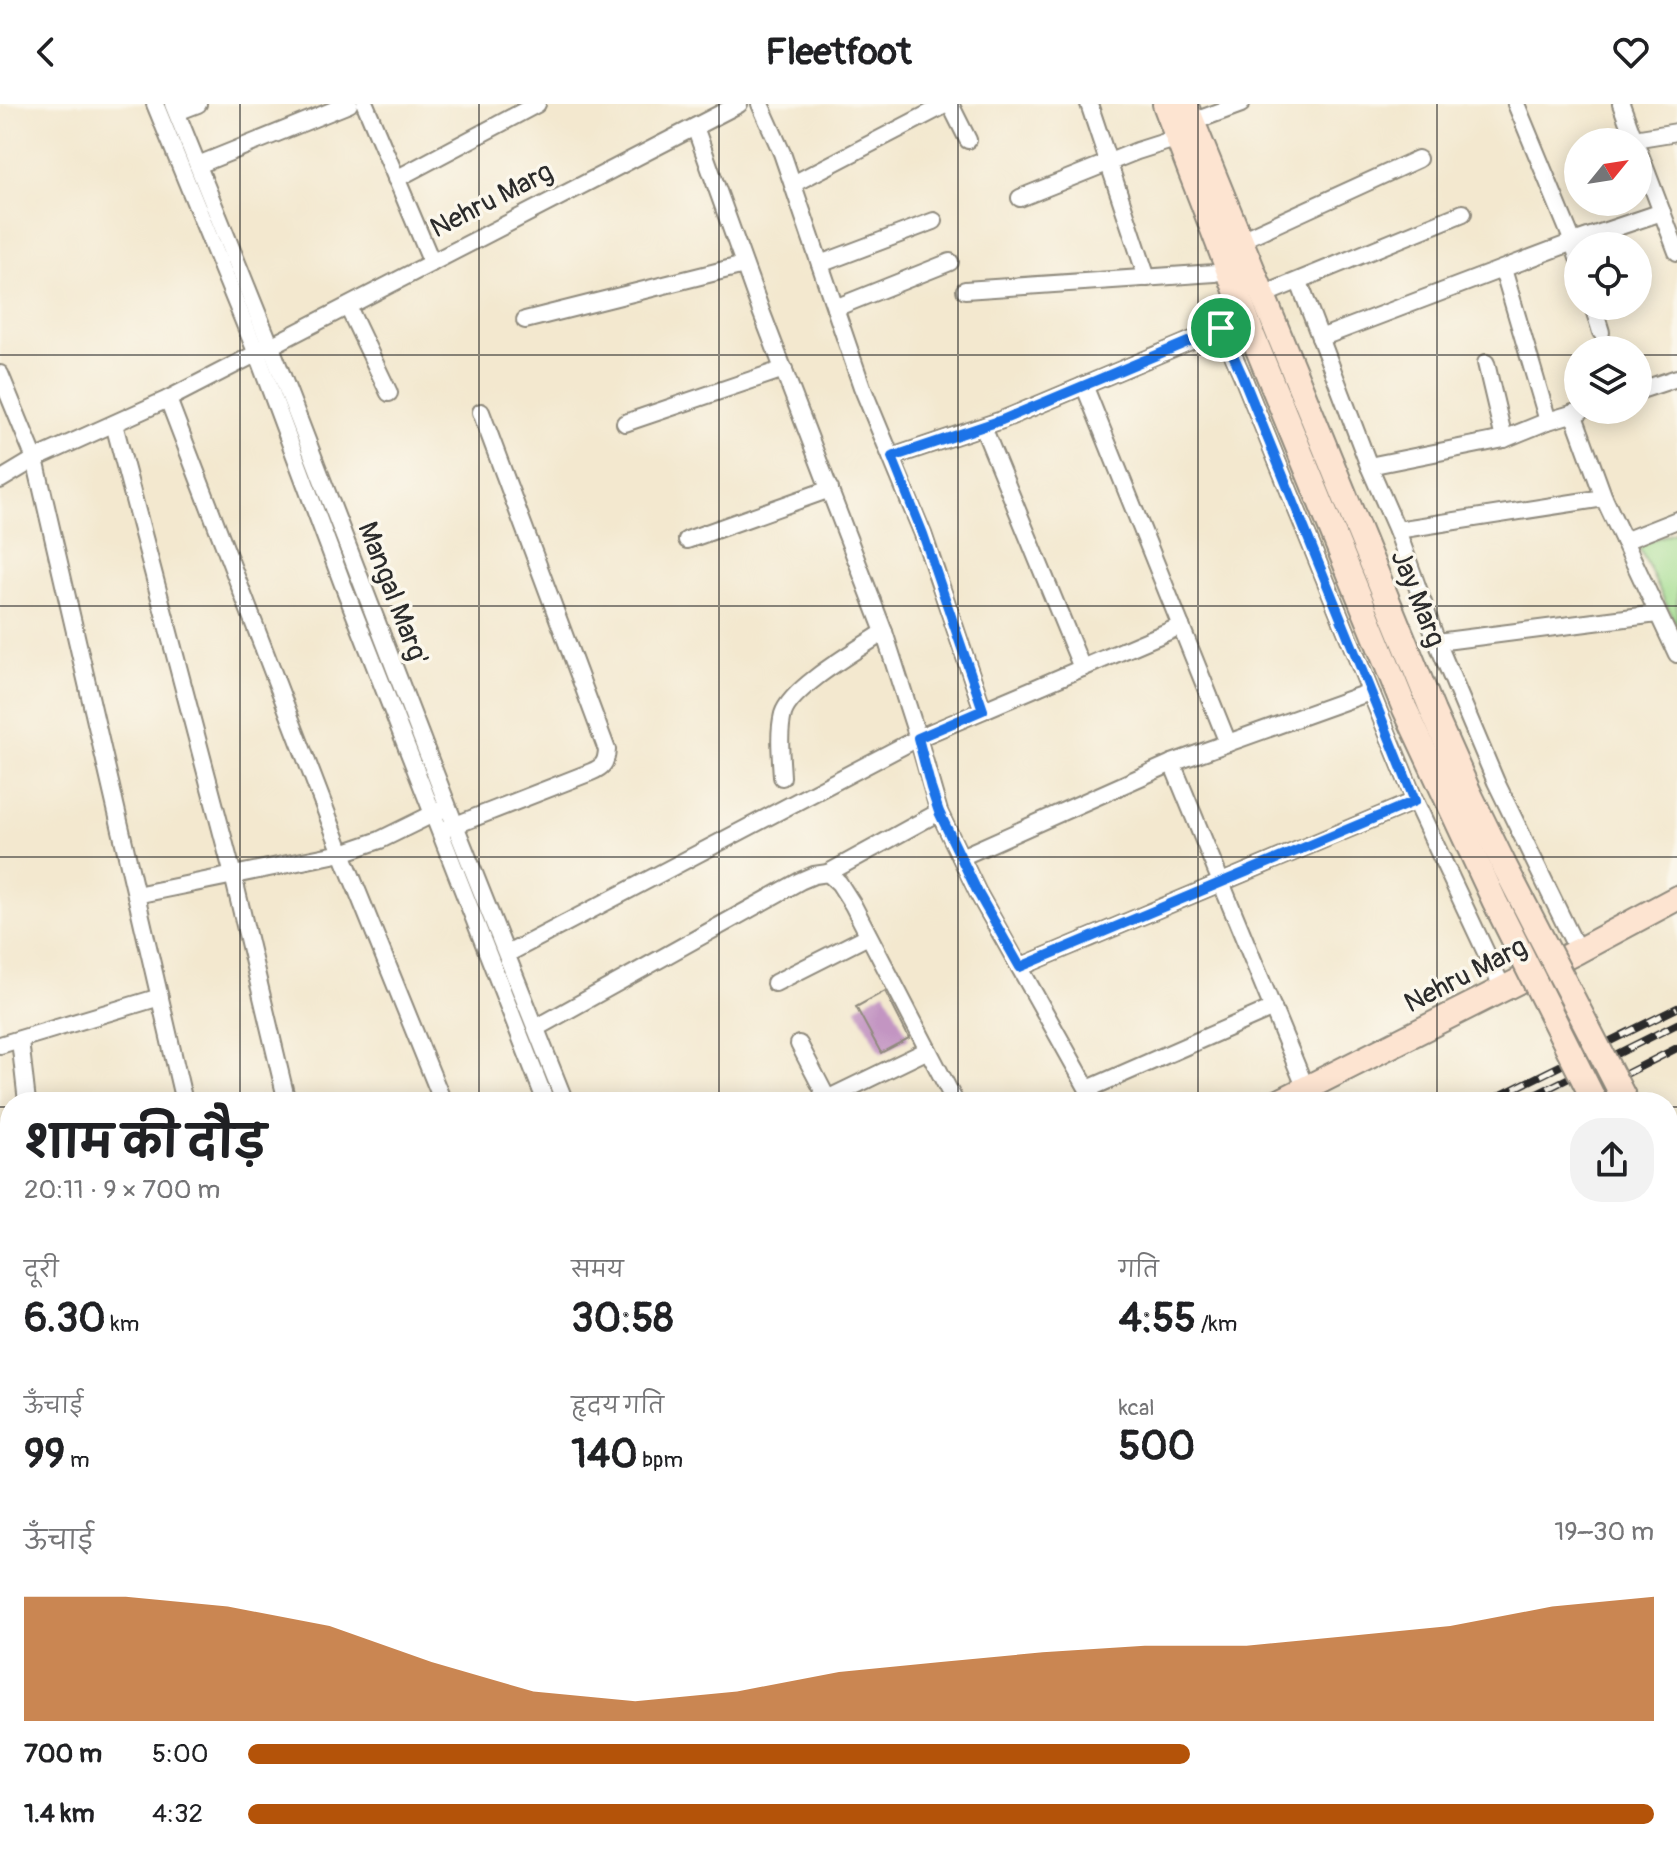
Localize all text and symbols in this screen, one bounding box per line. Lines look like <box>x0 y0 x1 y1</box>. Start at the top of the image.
icon: back <box>24 30 68 74</box>
text: Fleetfoot <box>766 30 911 75</box>
icon: heart <box>1609 30 1653 74</box>
north arrow <box>1564 128 1652 216</box>
map controls <box>1564 128 1652 424</box>
street label: Nehru Marg <box>424 154 559 246</box>
button: locate <box>1564 232 1652 320</box>
pin <box>1187 294 1255 362</box>
icon: arrive <box>1199 306 1243 350</box>
button: layers <box>1564 336 1652 424</box>
street label: Mangal Marg' <box>349 517 436 670</box>
street label: Jay Marg <box>1382 545 1453 652</box>
street label: Nehru Marg <box>1398 929 1533 1021</box>
text: शाम की दौड़ <box>24 1116 266 1171</box>
button: share <box>1570 1118 1654 1202</box>
text: 20:11 · 9 × 700 m <box>24 1174 220 1206</box>
text: दूरी <box>24 1256 59 1284</box>
text: समय <box>571 1256 624 1284</box>
text: गति <box>1119 1256 1159 1284</box>
text: 6.30 <box>24 1294 106 1343</box>
text: 30:58 <box>571 1294 674 1343</box>
text: 4:55 <box>1119 1294 1196 1343</box>
text: km <box>106 1310 139 1338</box>
text: /km <box>1196 1310 1237 1338</box>
text: ऊँचाई <box>24 1392 83 1420</box>
text: हृदय गति <box>571 1392 664 1420</box>
text: kcal <box>1119 1394 1154 1422</box>
text: 500 <box>1119 1422 1195 1471</box>
text: 99 <box>24 1430 65 1479</box>
text: 140 <box>571 1430 638 1479</box>
text: m <box>65 1446 90 1474</box>
text: bpm <box>638 1446 683 1474</box>
text: 19–30 m <box>1554 1516 1654 1548</box>
text: ऊँचाई <box>24 1525 94 1557</box>
text: 700 m <box>24 1738 102 1770</box>
text: 5:00 <box>152 1738 209 1770</box>
text: 1.4 km <box>24 1798 95 1830</box>
text: 4:32 <box>152 1798 203 1830</box>

